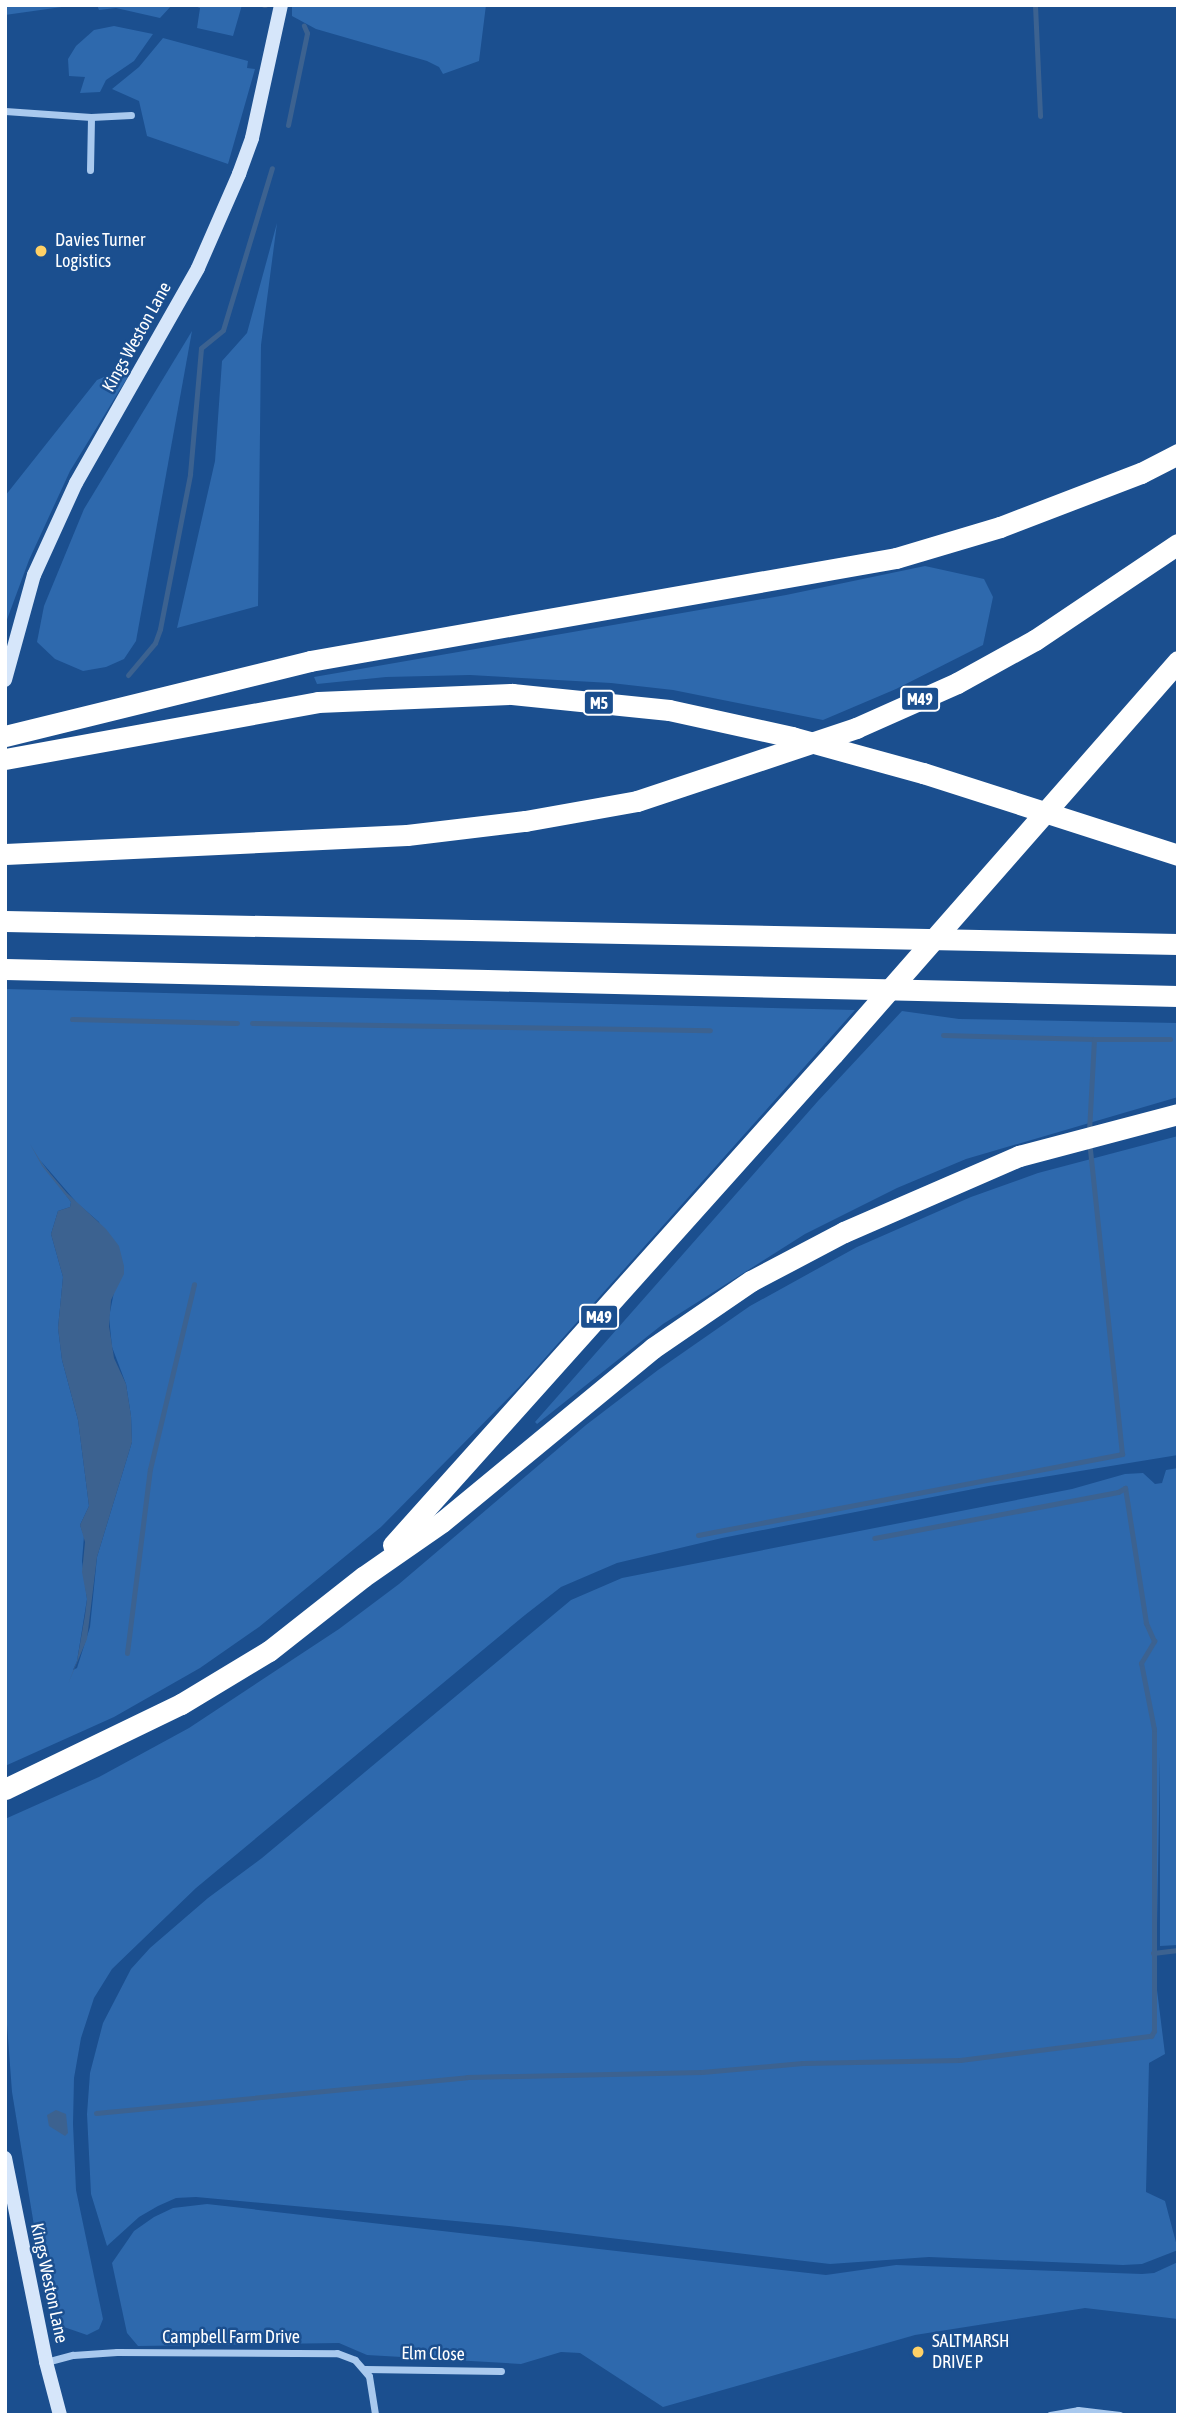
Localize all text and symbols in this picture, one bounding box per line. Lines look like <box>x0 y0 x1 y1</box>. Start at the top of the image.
place label: Davies Turner Logistics <box>55 230 145 272</box>
marker: Davies Turner Logistics <box>33 243 49 259</box>
street label: Kings Weston Lane <box>98 278 176 396</box>
road number: M49 <box>899 686 941 712</box>
road number: M5 <box>582 690 616 716</box>
road number: M49 <box>578 1304 620 1330</box>
street label: Kings Weston Lane <box>26 2221 72 2345</box>
street label: Campbell Farm Drive <box>162 2326 300 2348</box>
place label: SALTMARSH DRIVE P <box>932 2331 1010 2374</box>
street label: Elm Close <box>401 2343 465 2365</box>
marker: SALTMARSH DRIVE P <box>910 2344 926 2360</box>

